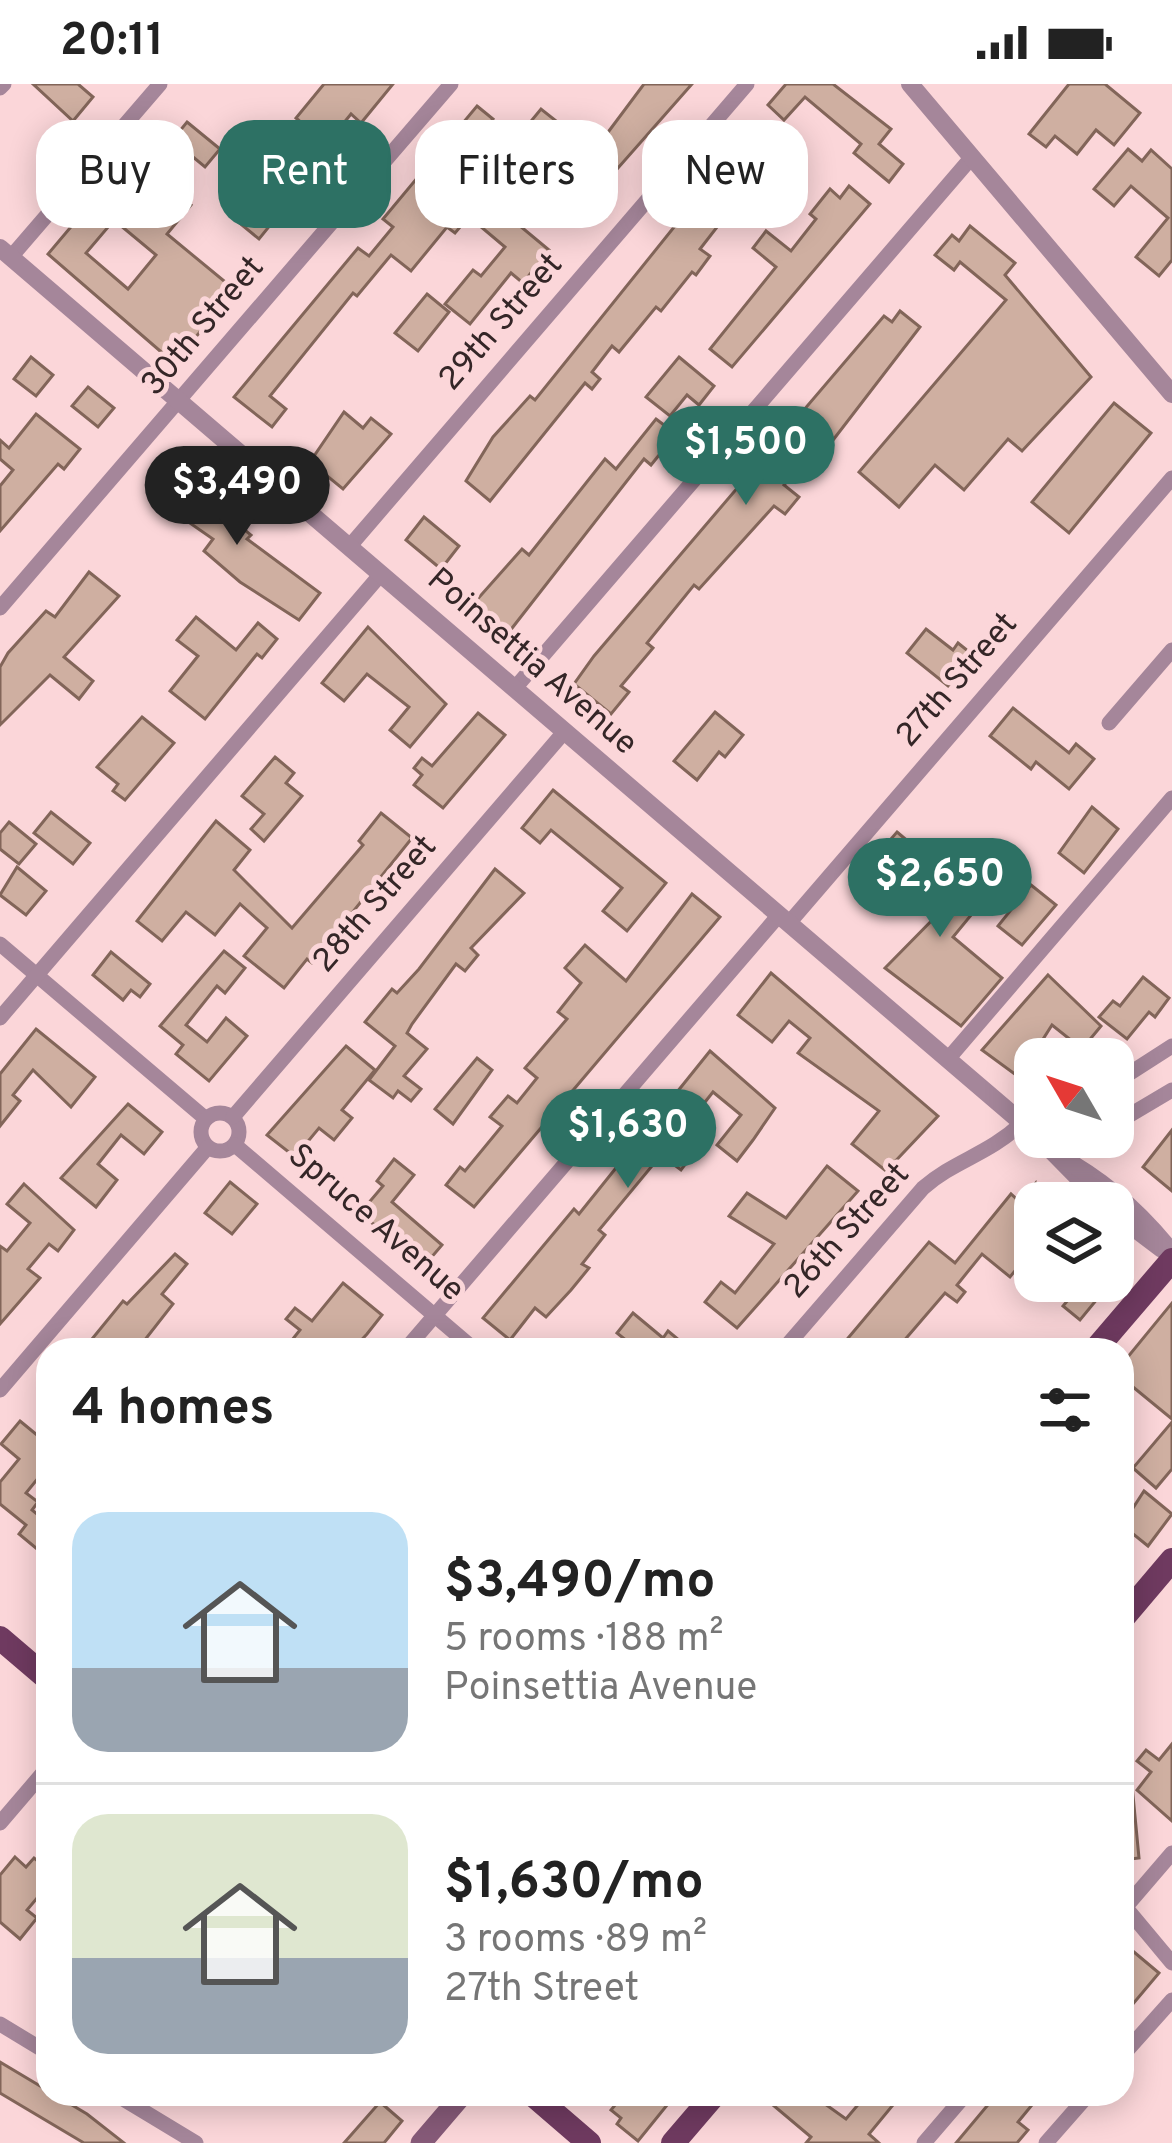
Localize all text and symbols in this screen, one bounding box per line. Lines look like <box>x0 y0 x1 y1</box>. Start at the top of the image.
text: 20:11 <box>60 14 164 71</box>
chip: Buy <box>36 120 194 228</box>
chip: Rent <box>218 120 391 228</box>
chip: Filters <box>415 120 618 228</box>
chip: New <box>642 120 808 228</box>
street label: 29th Street <box>431 245 573 401</box>
street label: 30th Street <box>133 248 275 406</box>
pin: $1,500 <box>648 406 844 508</box>
text: $1,500 <box>684 420 808 469</box>
pin: $3,490 <box>139 446 335 548</box>
text: $3,490 <box>172 460 302 509</box>
street label: Poinsettia Avenue <box>417 560 645 766</box>
street label: 27th Street <box>888 605 1028 757</box>
street label: 28th Street <box>305 828 447 982</box>
pin: $2,650 <box>842 838 1038 940</box>
text: $2,650 <box>875 852 1005 901</box>
north arrow <box>1014 1038 1134 1158</box>
map controls <box>1014 1038 1134 1302</box>
pin: $1,630 <box>530 1089 726 1191</box>
text: $1,630 <box>567 1103 689 1152</box>
street label: Spruce Avenue <box>278 1136 472 1312</box>
street label: 26th Street <box>776 1155 920 1309</box>
button: layers <box>1014 1182 1134 1302</box>
icon: filters <box>1032 1377 1098 1443</box>
text: 4 homes <box>72 1378 274 1443</box>
text: $3,490/mo <box>444 1551 715 1616</box>
icon: home <box>168 1560 312 1704</box>
text: 5 rooms · 188 m² <box>444 1616 724 1665</box>
text: Poinsettia Avenue <box>444 1665 757 1714</box>
text: $1,630/mo <box>444 1852 704 1917</box>
icon: home <box>168 1862 312 2006</box>
text: 3 rooms · 89 m² <box>444 1917 707 1966</box>
text: 27th Street <box>444 1966 639 2015</box>

